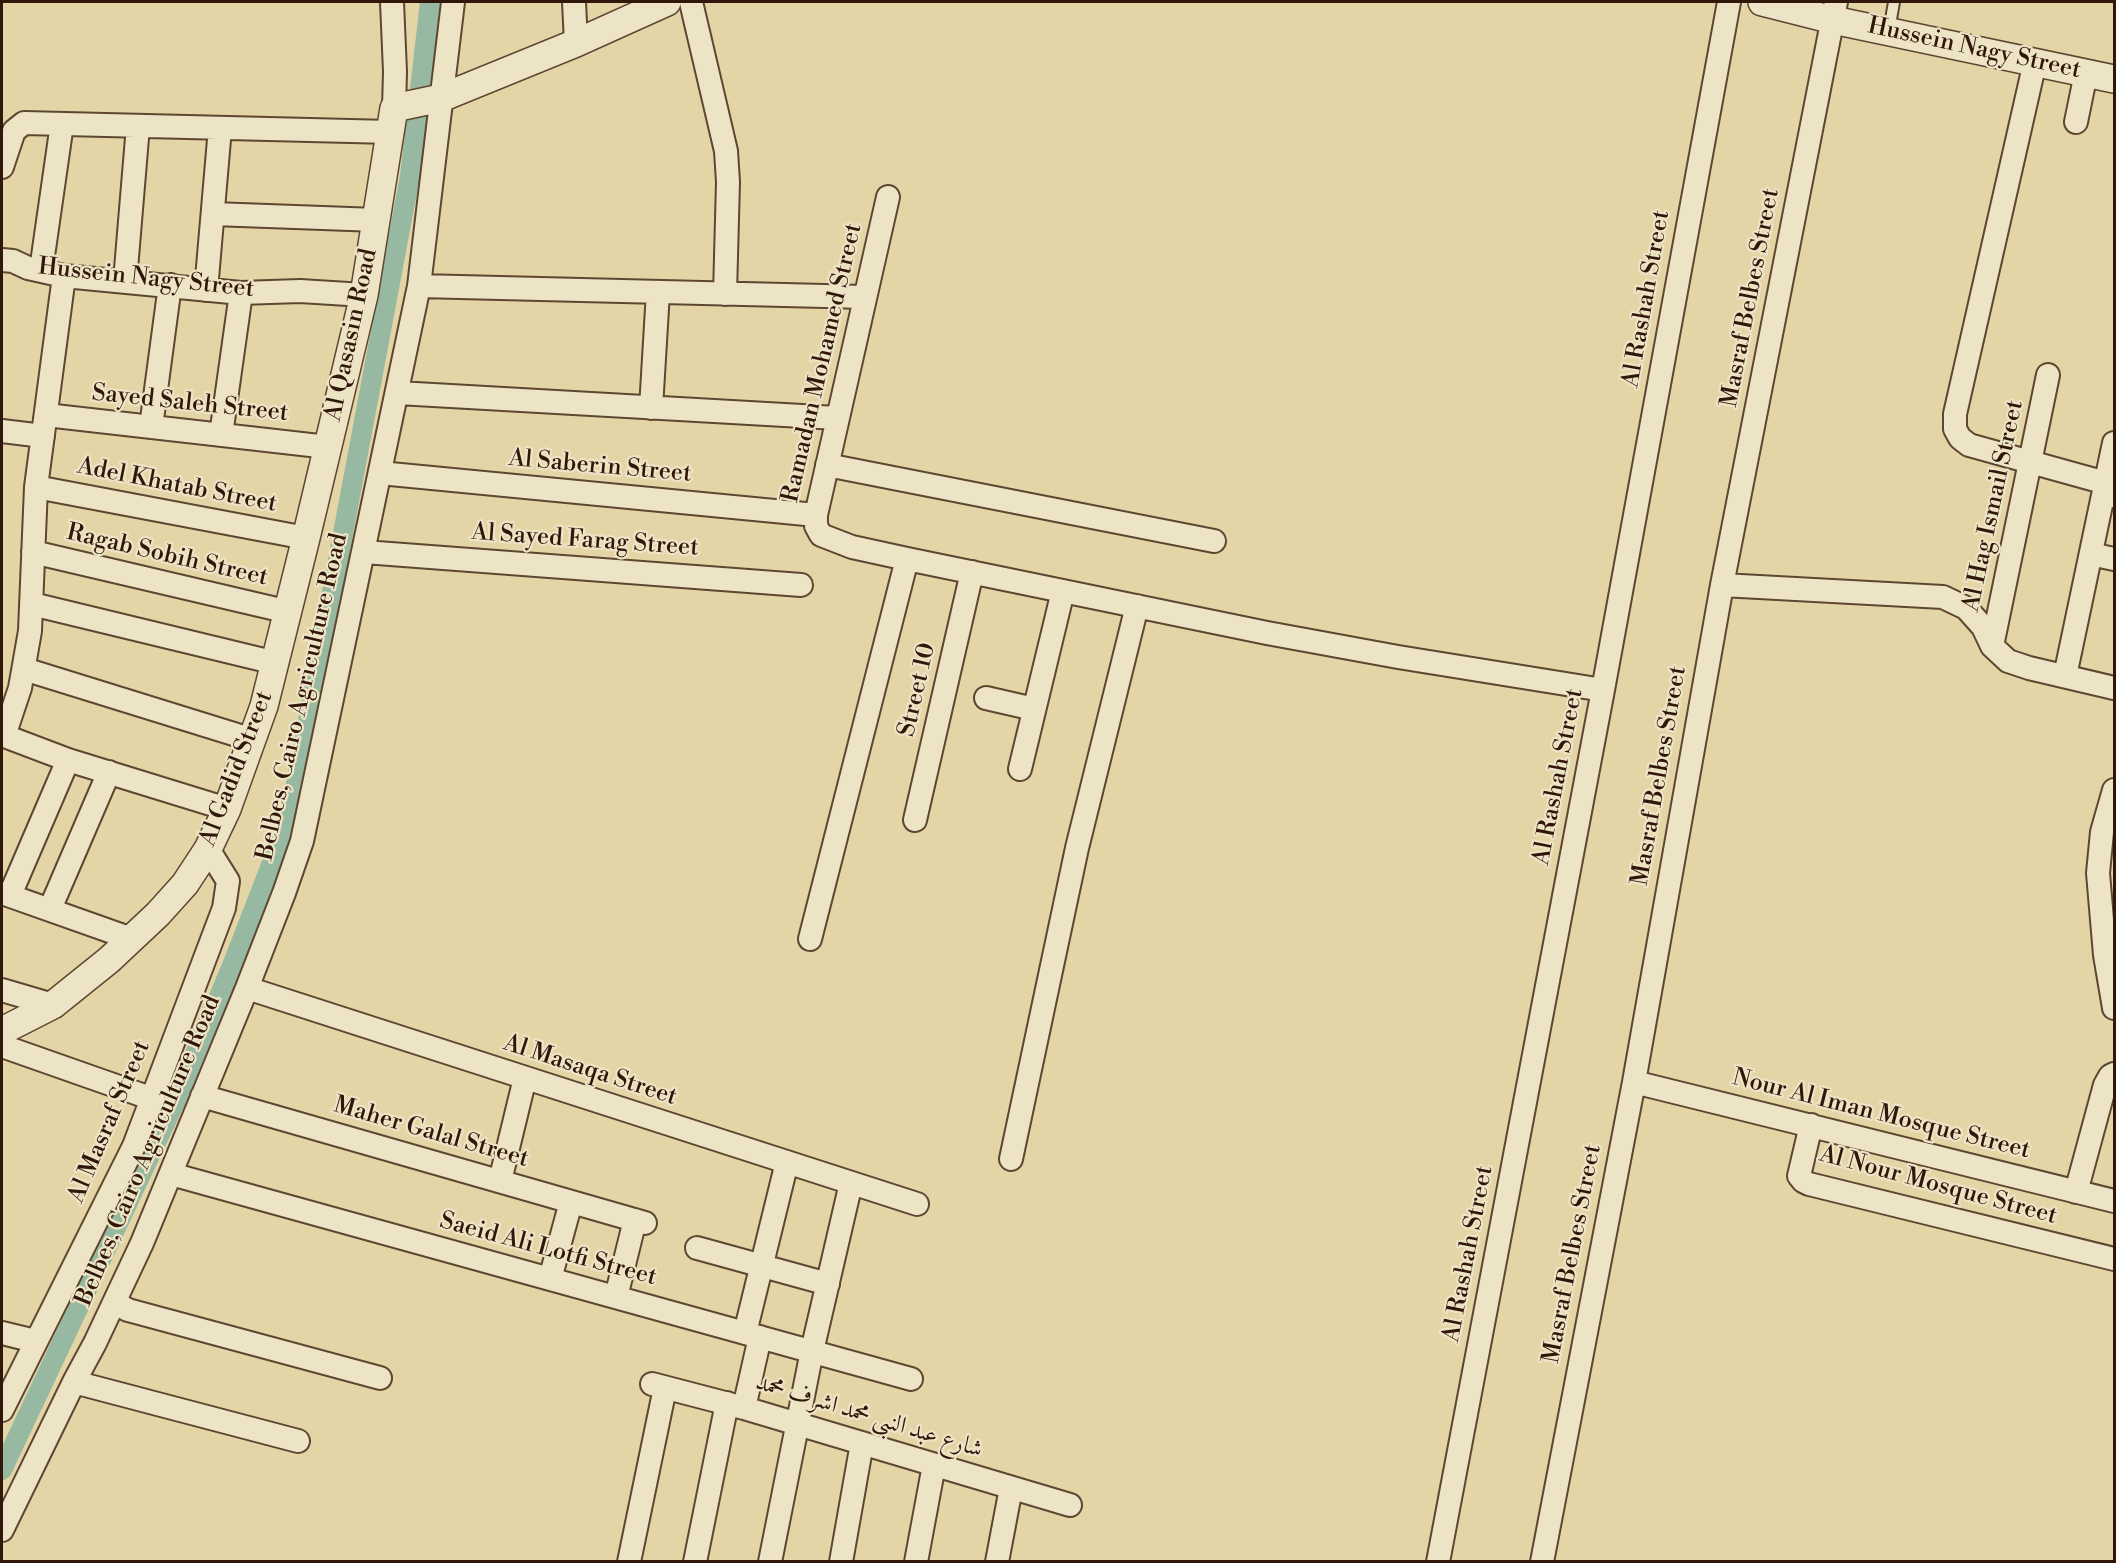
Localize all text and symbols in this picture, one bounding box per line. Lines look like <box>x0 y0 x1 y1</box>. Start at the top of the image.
street label: Hussein Nagy Street <box>1865 12 2083 86</box>
street label: Masraf Belbes Street <box>1716 186 1786 410</box>
street label: Al Rashah Street <box>1617 208 1677 390</box>
street label: Ramadan Mohamed Street <box>777 221 869 505</box>
street label: Al Qasasin Road <box>320 246 384 424</box>
street label: Hussein Nagy Street <box>37 253 255 305</box>
street label: Sayed Saleh Street <box>90 379 290 429</box>
street label: Al Hag Ismail Street <box>1958 398 2030 614</box>
street label: Al Saberin Street <box>507 445 693 489</box>
street label: Adel Khatab Street <box>75 453 279 519</box>
street label: Ragab Sobih Street <box>63 519 271 593</box>
street label: Al Sayed Farag Street <box>470 519 700 563</box>
street label: Belbes, Cairo Agriculture Road <box>251 531 355 863</box>
street label: Street 10 <box>893 640 943 740</box>
street label: Masraf Belbes Street <box>1627 664 1693 888</box>
street label: Al Rashah Street <box>1528 686 1590 868</box>
street label: Al Gadid Street <box>194 687 280 851</box>
street label: Belbes, Cairo Agriculture Road <box>70 991 228 1311</box>
street label: Al Masaqa Street <box>500 1029 680 1113</box>
street label: Al Masraf Street <box>63 1036 157 1208</box>
street label: Nour Al Iman Mosque Street <box>1729 1064 2033 1166</box>
street label: Maher Galal Street <box>330 1091 532 1175</box>
street label: Al Nour Mosque Street <box>1816 1140 2060 1232</box>
street label: Masraf Belbes Street <box>1538 1142 1608 1366</box>
street label: Al Rashah Street <box>1438 1163 1500 1345</box>
street label: Saeid Ali Lotfi Street <box>436 1207 660 1293</box>
street label: شارع عبد النبى محمد اشرف محمد <box>752 1369 986 1465</box>

